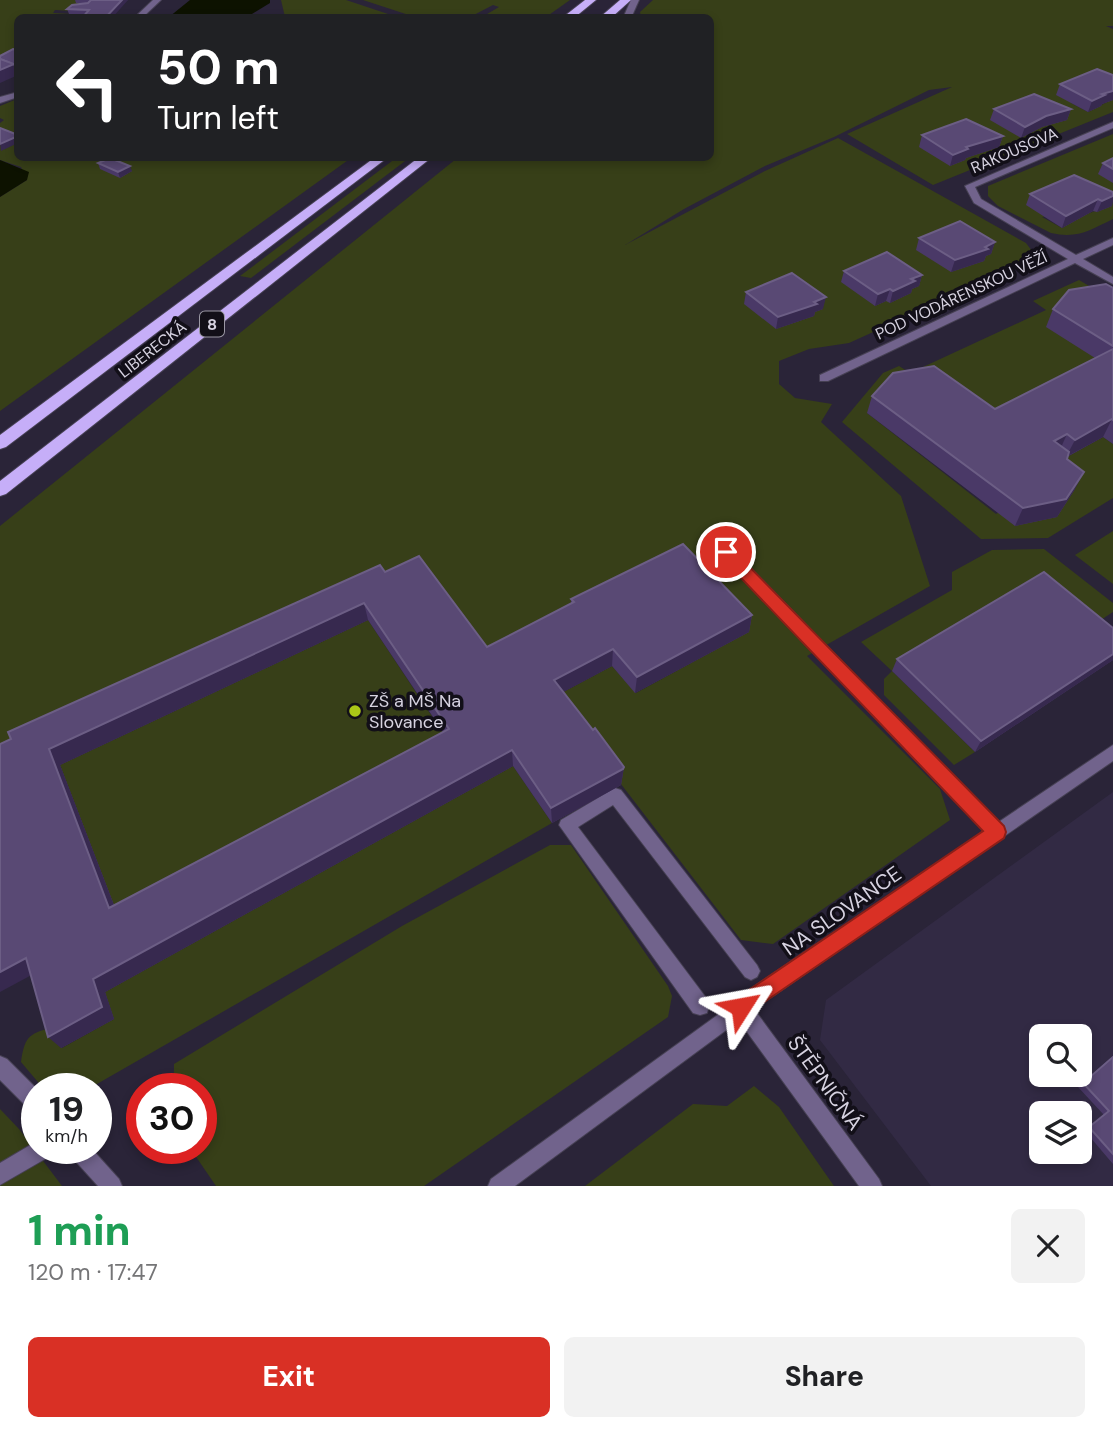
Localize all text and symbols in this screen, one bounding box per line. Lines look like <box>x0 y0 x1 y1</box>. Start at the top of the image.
text: 50 m <box>157 35 280 99</box>
icon: left <box>42 42 133 133</box>
text: Turn left <box>157 97 279 139</box>
street label: RAKOUSOVA <box>967 123 1061 178</box>
street label: POD VODÁRENSKOU VĚŽÍ <box>872 246 1051 345</box>
road number: 8 <box>200 312 224 336</box>
street label: LIBERECKÁ <box>114 316 191 383</box>
pin <box>696 522 756 582</box>
icon: arrive <box>707 533 745 571</box>
place label: ZŠ a MŠ Na Slovance <box>369 689 461 734</box>
marker: ZŠ a MŠ Na Slovance <box>347 703 363 719</box>
street label: NA SLOVANCE <box>777 860 907 962</box>
position arrow <box>704 970 778 1044</box>
map controls <box>1029 1024 1092 1164</box>
button: search <box>1029 1024 1092 1087</box>
street label: ŠTĚPNIČNÁ <box>781 1030 869 1136</box>
speed limit sign: 30 <box>126 1073 217 1164</box>
text: 19 <box>49 1086 84 1132</box>
button: layers <box>1029 1101 1092 1164</box>
text: km/h <box>45 1124 88 1148</box>
text: 1 min <box>28 1203 131 1258</box>
button: close <box>1011 1209 1085 1283</box>
text: 120 m · 17:47 <box>28 1257 158 1287</box>
button: Exit <box>28 1337 550 1417</box>
button: Share <box>564 1337 1085 1417</box>

